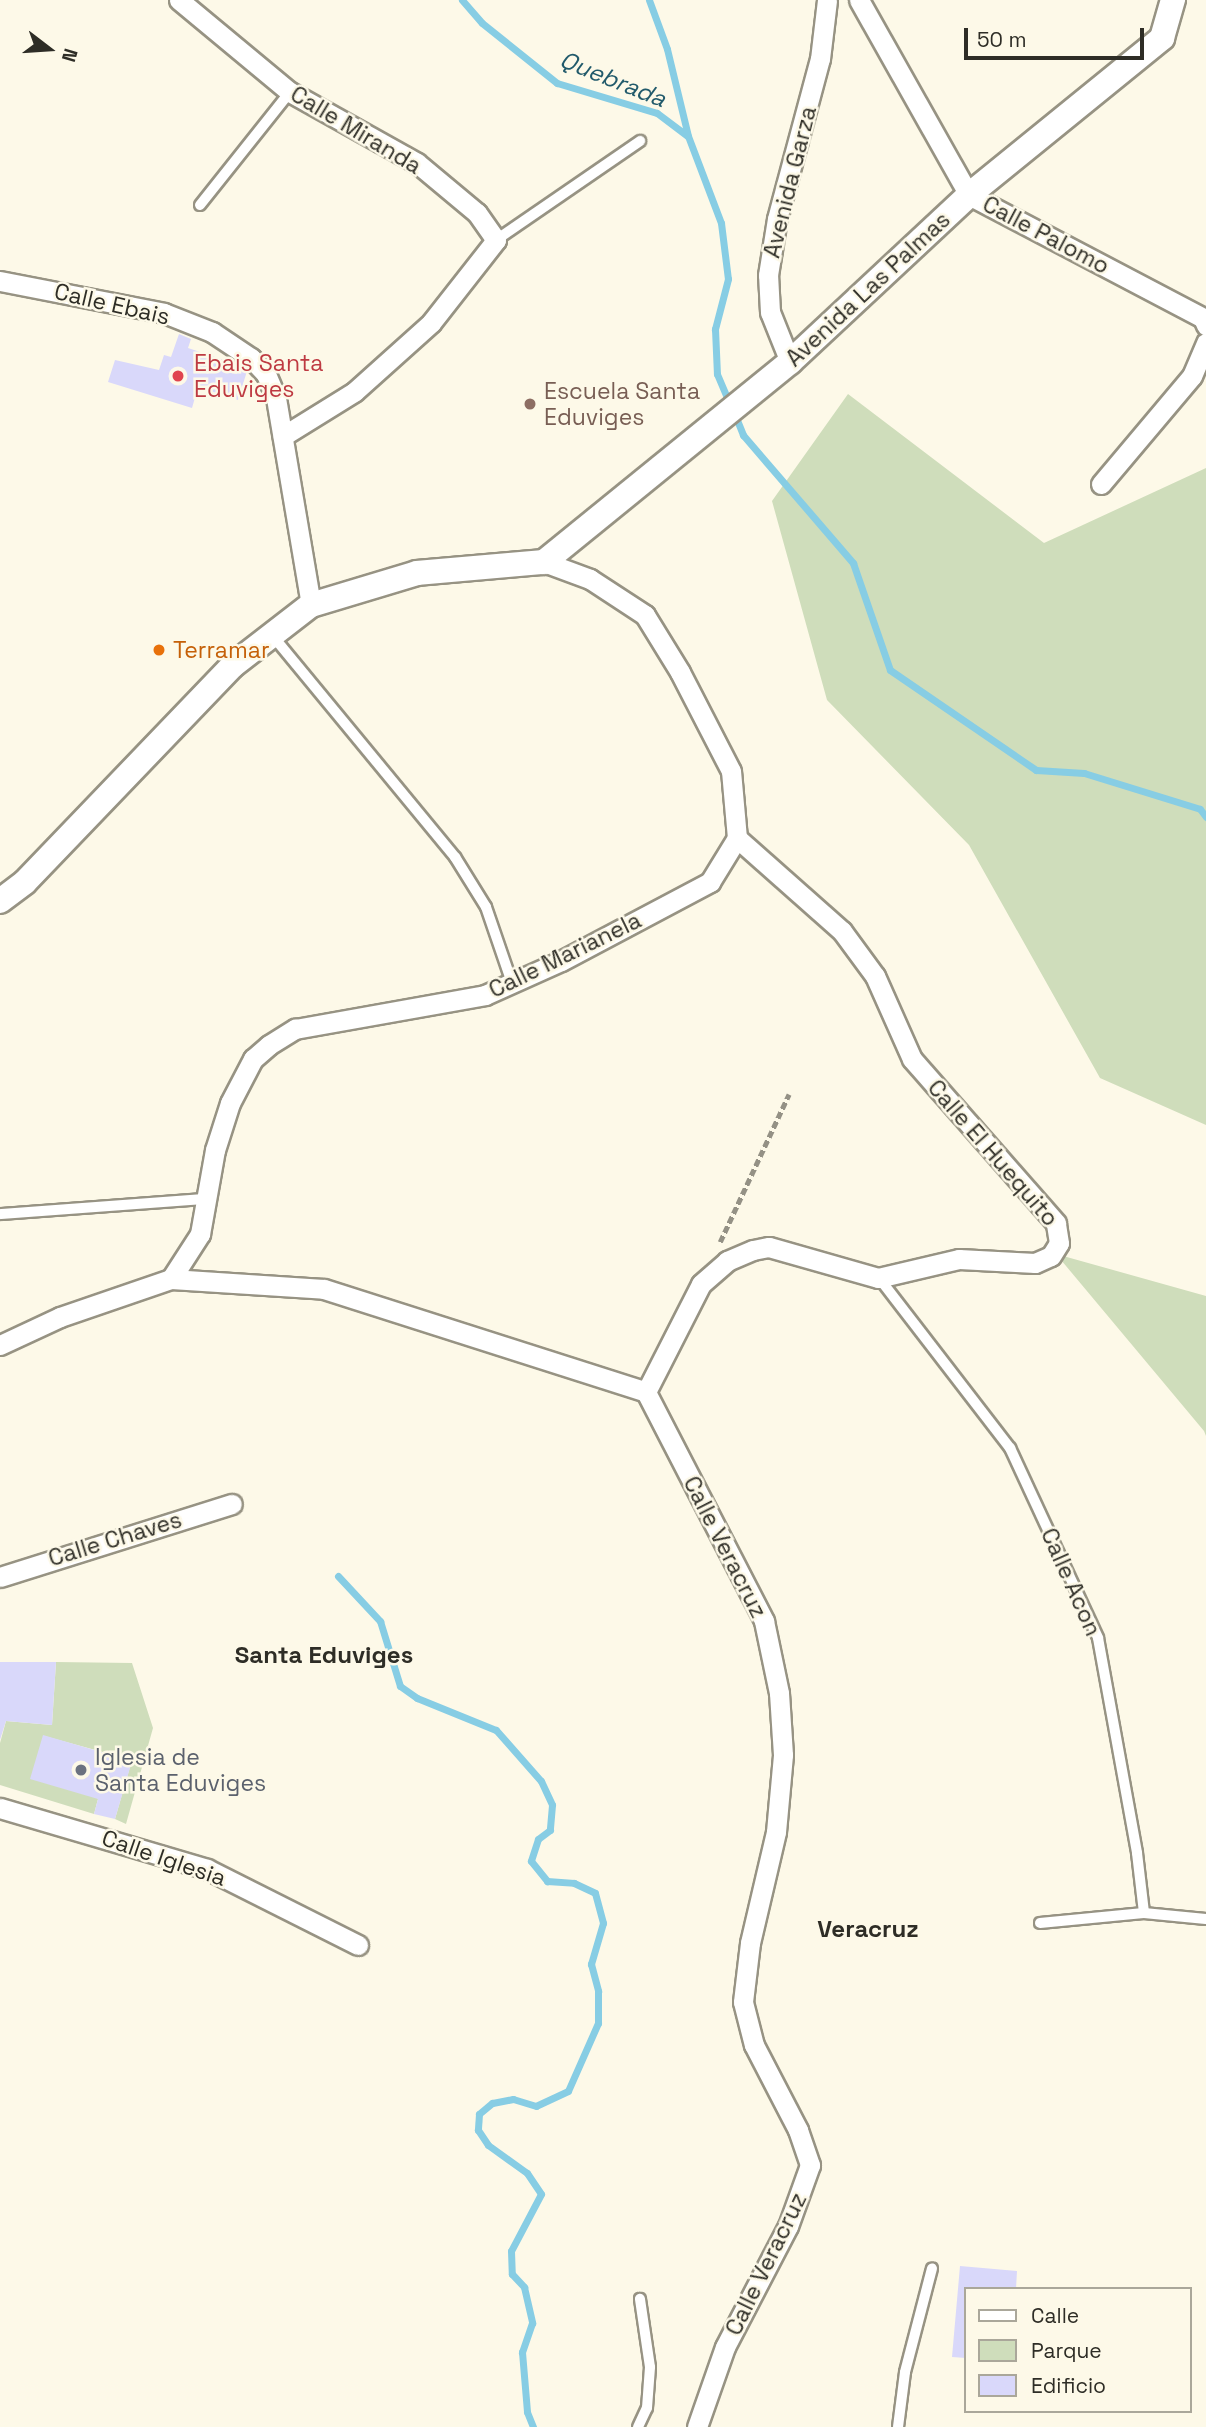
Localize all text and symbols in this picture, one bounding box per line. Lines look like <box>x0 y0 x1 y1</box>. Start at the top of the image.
north arrow <box>14 14 84 84</box>
scale bar <box>968 14 1148 58</box>
text: 50 m <box>977 26 1027 53</box>
water label: Quebrada <box>556 45 670 113</box>
text: N <box>56 46 83 65</box>
street label: Calle Miranda <box>285 80 427 180</box>
street label: Avenida Garza <box>758 103 822 261</box>
street label: Calle Palomo <box>978 190 1114 280</box>
street label: Avenida Las Palmas <box>780 206 956 372</box>
street label: Calle Ebais <box>52 277 172 331</box>
place label: Ebais Santa Eduviges <box>194 349 323 403</box>
marker: Ebais Santa Eduviges <box>168 366 188 386</box>
place label: Escuela Santa Eduviges <box>544 377 700 431</box>
marker: Escuela Santa Eduviges <box>522 396 538 412</box>
place label: Terramar <box>173 636 270 664</box>
marker: Terramar <box>151 642 167 658</box>
street label: Calle Marianela <box>484 906 646 1004</box>
street label: Calle El Huequito <box>922 1074 1064 1232</box>
street label: Calle Veracruz <box>677 1471 773 1623</box>
street label: Calle Chaves <box>45 1506 185 1572</box>
street label: Calle Acon <box>1035 1524 1107 1640</box>
district label: Santa Eduviges <box>235 1641 413 1669</box>
place label: Iglesia de Santa Eduviges <box>95 1743 266 1797</box>
marker: Iglesia de Santa Eduviges <box>73 1762 89 1778</box>
street label: Calle Iglesia <box>98 1824 230 1892</box>
district label: Veracruz <box>817 1915 919 1943</box>
street label: Calle Veracruz <box>720 2188 812 2340</box>
legend <box>964 2287 1192 2413</box>
text: Calle <box>1031 2302 1079 2329</box>
text: Parque <box>1031 2337 1102 2364</box>
text: Edificio <box>1031 2372 1106 2399</box>

